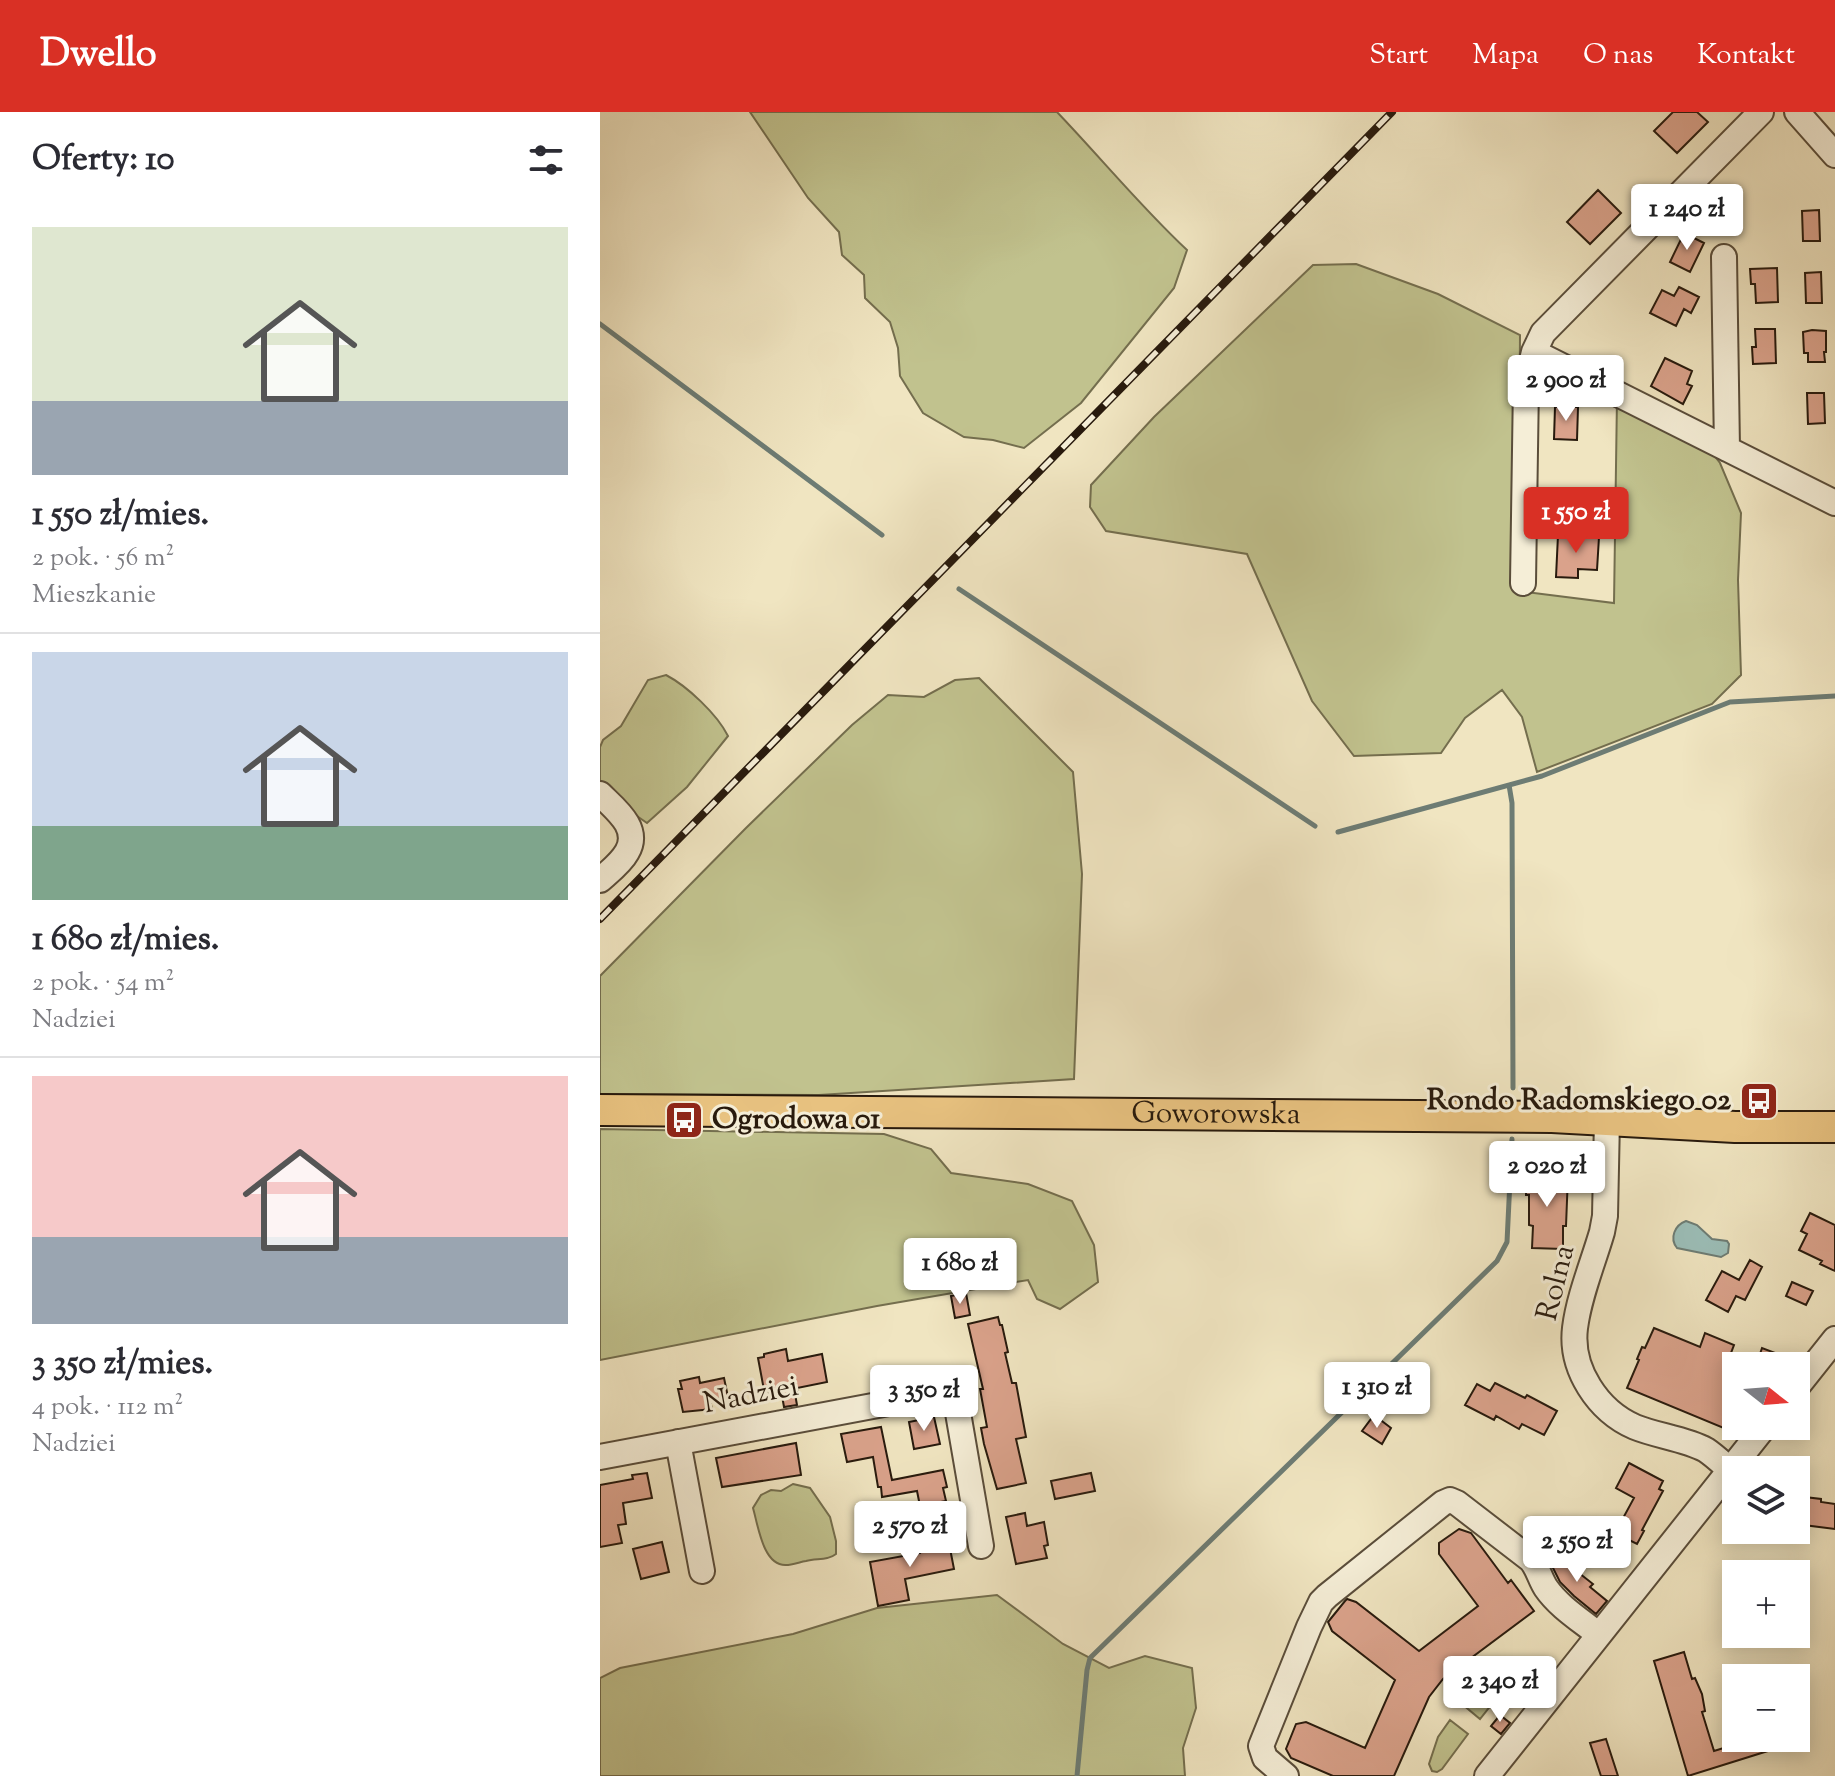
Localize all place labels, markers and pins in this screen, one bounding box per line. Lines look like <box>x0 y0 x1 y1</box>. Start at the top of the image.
pin: 1 240 zł <box>1604 184 1770 252</box>
pin: 2 900 zł <box>1483 355 1649 423</box>
pin: 1 550 zł <box>1493 487 1659 555</box>
place label: Rondo Radomskiego 02 <box>1427 1080 1731 1123</box>
bus stop icon: Rondo Radomskiego 02 <box>1738 1080 1780 1122</box>
bus stop icon: Ogrodowa 01 <box>663 1099 705 1141</box>
place label: Ogrodowa 01 <box>712 1099 881 1142</box>
pin: 2 020 zł <box>1464 1141 1630 1209</box>
pin: 1 680 zł <box>877 1238 1043 1306</box>
pin: 1 310 zł <box>1294 1362 1460 1430</box>
pin: 3 350 zł <box>841 1365 1007 1433</box>
pin: 2 570 zł <box>827 1501 993 1569</box>
pin: 2 550 zł <box>1494 1516 1660 1584</box>
pin: 2 340 zł <box>1417 1656 1583 1724</box>

